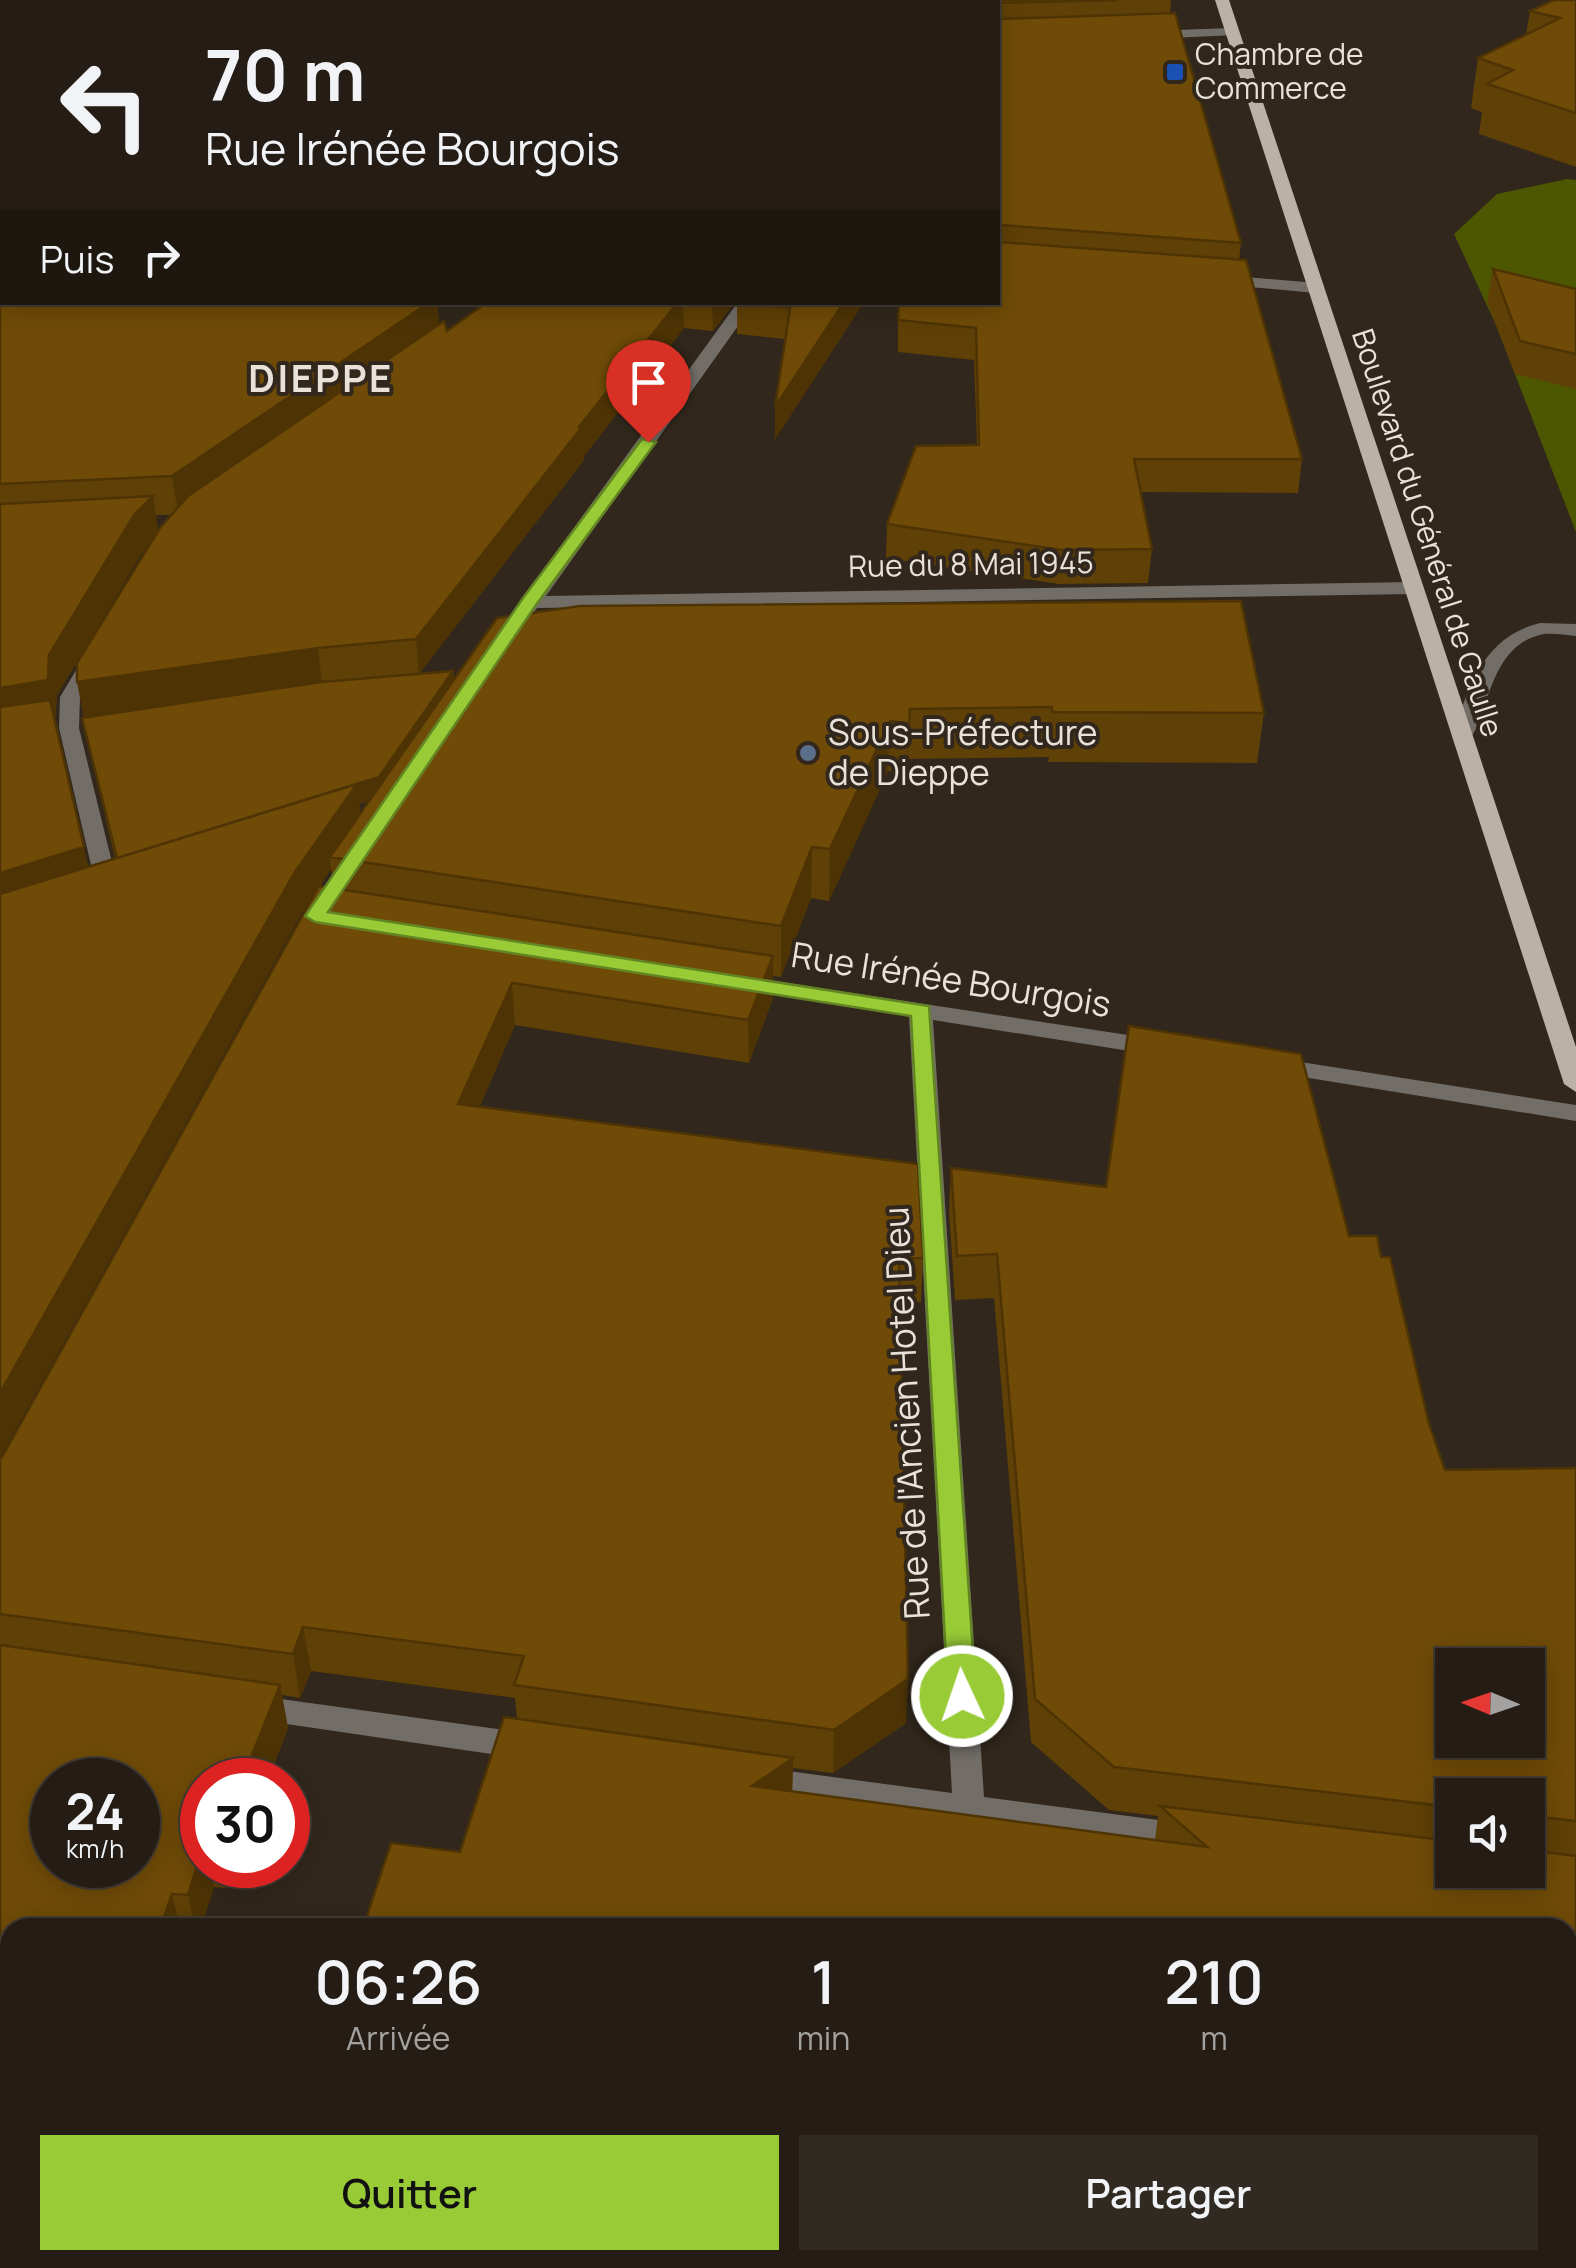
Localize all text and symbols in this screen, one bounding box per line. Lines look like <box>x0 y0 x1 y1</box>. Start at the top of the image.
text: 70 m <box>205 26 365 122</box>
place label: Chambre de Commerce <box>1195 33 1364 108</box>
icon: left <box>40 40 170 170</box>
marker: Chambre de Commerce <box>1164 61 1186 83</box>
text: Rue Irénée Bourgois <box>205 117 620 179</box>
icon: right <box>134 230 189 285</box>
text: Puis <box>40 232 114 284</box>
street label: Boulevard du Général de Gaulle <box>1343 323 1514 742</box>
pin <box>606 340 691 443</box>
district label: DIEPPE <box>248 351 394 403</box>
icon: arrive <box>621 355 676 410</box>
street label: Rue du 8 Mai 1945 <box>848 541 1094 586</box>
place label: Sous-Préfecture de Dieppe <box>828 708 1097 796</box>
marker: Sous-Préfecture de Dieppe <box>797 742 819 764</box>
street label: Rue Irénée Bourgois <box>788 930 1114 1028</box>
street label: Rue de l'Ancien Hotel Dieu <box>871 1206 941 1621</box>
position arrow <box>910 1644 1014 1748</box>
north arrow <box>1435 1648 1545 1758</box>
map controls <box>1435 1648 1545 1888</box>
speed limit sign: 30 <box>180 1758 310 1888</box>
text: 24 <box>65 1777 125 1845</box>
button: sound <box>1435 1778 1545 1888</box>
text: km/h <box>66 1831 124 1866</box>
text: 06:26 <box>314 1940 482 2022</box>
text: 1 <box>811 1940 836 2022</box>
text: 210 <box>1165 1940 1264 2022</box>
text: Arrivée <box>346 2016 451 2060</box>
text: min <box>797 2016 850 2060</box>
text: m <box>1201 2016 1228 2060</box>
button: Quitter <box>40 2135 779 2250</box>
button: Partager <box>799 2135 1538 2250</box>

